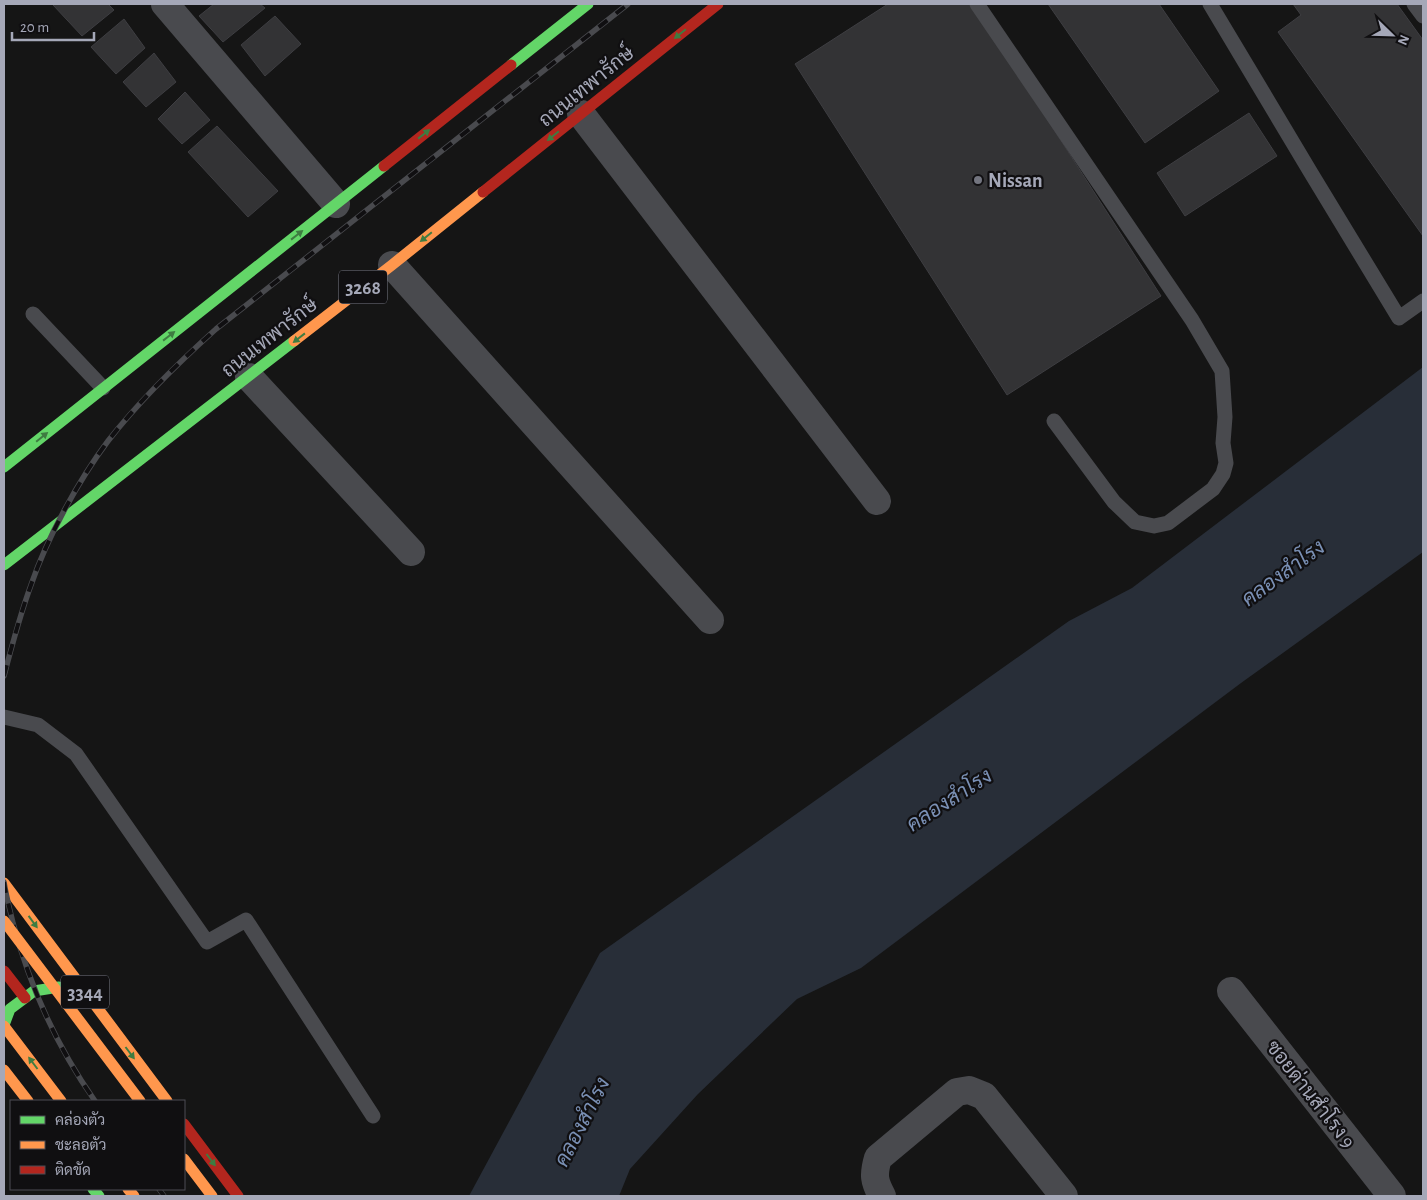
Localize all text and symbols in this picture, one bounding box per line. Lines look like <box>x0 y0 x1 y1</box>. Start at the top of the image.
scale bar <box>12 10 95 42</box>
north arrow <box>1367 10 1417 60</box>
text: 20 m <box>20 20 49 35</box>
one-way arrow <box>674 29 687 40</box>
text: N <box>1395 32 1411 47</box>
street label: ถนนเทพารักษ์ <box>532 39 638 131</box>
one-way arrow <box>417 129 430 140</box>
one-way arrow <box>547 130 560 141</box>
place label: Nissan <box>988 171 1043 191</box>
marker: Nissan <box>972 174 984 186</box>
one-way arrow <box>290 230 303 241</box>
one-way arrow <box>420 232 433 243</box>
road number: 3268 <box>339 270 387 304</box>
street label: ถนนเทพารักษ์ <box>215 290 322 381</box>
one-way arrow <box>162 330 175 341</box>
one-way arrow <box>292 332 305 343</box>
one-way arrow <box>35 431 48 442</box>
water label: คลองสำโรง <box>1236 534 1329 610</box>
water label: คลองสำโรง <box>901 763 996 836</box>
one-way arrow <box>28 915 38 929</box>
road number: 3344 <box>61 976 109 1009</box>
street label: ซอยด่านสำโรง 9 <box>1262 1035 1361 1152</box>
one-way arrow <box>124 1046 135 1059</box>
one-way arrow <box>27 1057 38 1070</box>
water label: คลองสำโรง <box>548 1073 614 1170</box>
legend <box>10 1100 185 1190</box>
text: คล่องตัว <box>55 1110 105 1128</box>
text: ชะลอตัว <box>55 1136 106 1153</box>
one-way arrow <box>206 1153 216 1167</box>
text: ติดขัด <box>55 1161 91 1178</box>

